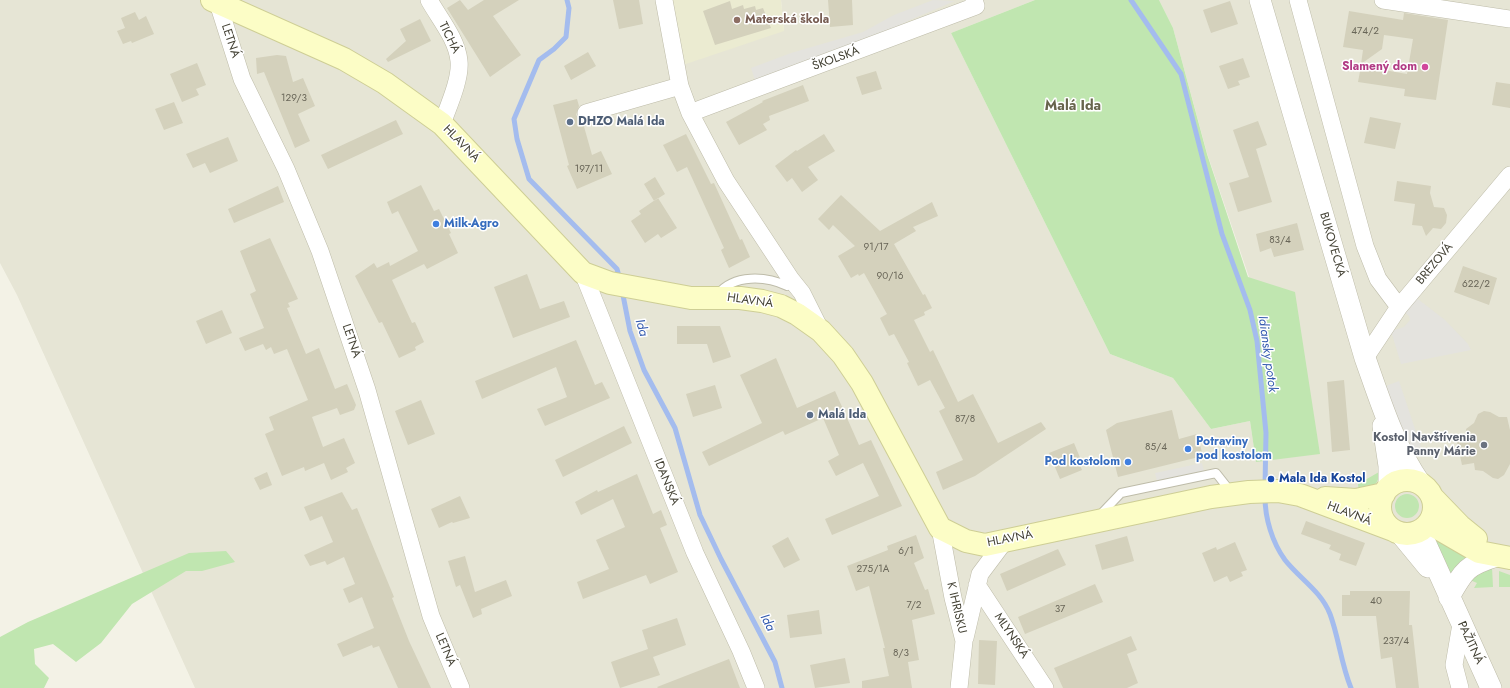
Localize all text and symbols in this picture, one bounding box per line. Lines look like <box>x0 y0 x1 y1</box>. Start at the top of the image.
place label: Materská škola <box>745 13 829 27</box>
marker: Materská škola <box>732 15 742 25</box>
street label: TICHÁ <box>435 20 463 56</box>
street label: LETNÁ <box>218 22 242 60</box>
house number: 474/2 <box>1351 26 1379 38</box>
street label: ŠKOLSKÁ <box>811 44 861 74</box>
place label: Slamený dom <box>1342 60 1417 74</box>
marker: Slamený dom <box>1420 62 1430 72</box>
house number: 129/3 <box>281 93 307 105</box>
district label: Malá Ida <box>1045 99 1101 115</box>
place label: DHZO Malá Ida <box>578 115 665 129</box>
marker: DHZO Malá Ida <box>565 117 575 127</box>
street label: HLAVNÁ <box>440 122 482 166</box>
house number: 197/11 <box>575 164 603 176</box>
street label: BUKOVECKÁ <box>1316 211 1348 279</box>
place label: Milk-Agro <box>444 217 499 231</box>
marker: Milk-Agro <box>431 219 441 229</box>
house number: 83/4 <box>1269 235 1291 247</box>
street label: BREZOVÁ <box>1414 240 1456 288</box>
house number: 91/17 <box>863 242 889 254</box>
house number: 90/16 <box>876 271 904 283</box>
house number: 622/2 <box>1462 279 1490 291</box>
street label: HLAVNÁ <box>726 291 774 311</box>
water label: Idiansky potok <box>1254 315 1280 393</box>
water label: Ida <box>631 317 651 339</box>
street label: LETNÁ <box>339 322 363 360</box>
place label: Malá Ida <box>818 408 866 422</box>
marker: Malá Ida <box>805 410 815 420</box>
house number: 87/8 <box>955 414 975 426</box>
place label: Kostol Navštívenia Panny Márie <box>1373 431 1476 459</box>
place label: Potraviny pod kostolom <box>1196 435 1272 463</box>
marker: Kostol Navštívenia Panny Márie <box>1479 440 1489 450</box>
house number: 85/4 <box>1145 442 1167 454</box>
marker: Potraviny pod kostolom <box>1183 444 1193 454</box>
place label: Pod kostolom <box>1044 455 1120 469</box>
street label: IDANSKÁ <box>650 456 682 508</box>
marker: Pod kostolom <box>1123 457 1133 467</box>
place label: Mala Ida Kostol <box>1279 472 1365 486</box>
marker: Mala Ida Kostol <box>1266 474 1276 484</box>
street label: HLAVNÁ <box>1325 499 1373 529</box>
street label: HLAVNÁ <box>986 528 1034 550</box>
house number: 6/1 <box>898 546 914 558</box>
house number: 275/1A <box>857 564 889 576</box>
street label: K IHRISKU <box>943 581 969 635</box>
house number: 40 <box>1370 596 1382 608</box>
house number: 7/2 <box>906 600 922 612</box>
house number: 37 <box>1055 604 1065 616</box>
street label: MLYNSKÁ <box>991 611 1031 661</box>
water label: Ida <box>756 612 778 634</box>
street label: PAŽITNÁ <box>1454 619 1486 667</box>
street label: LETNÁ <box>432 631 458 669</box>
house number: 237/4 <box>1383 636 1409 648</box>
house number: 8/3 <box>893 648 909 660</box>

